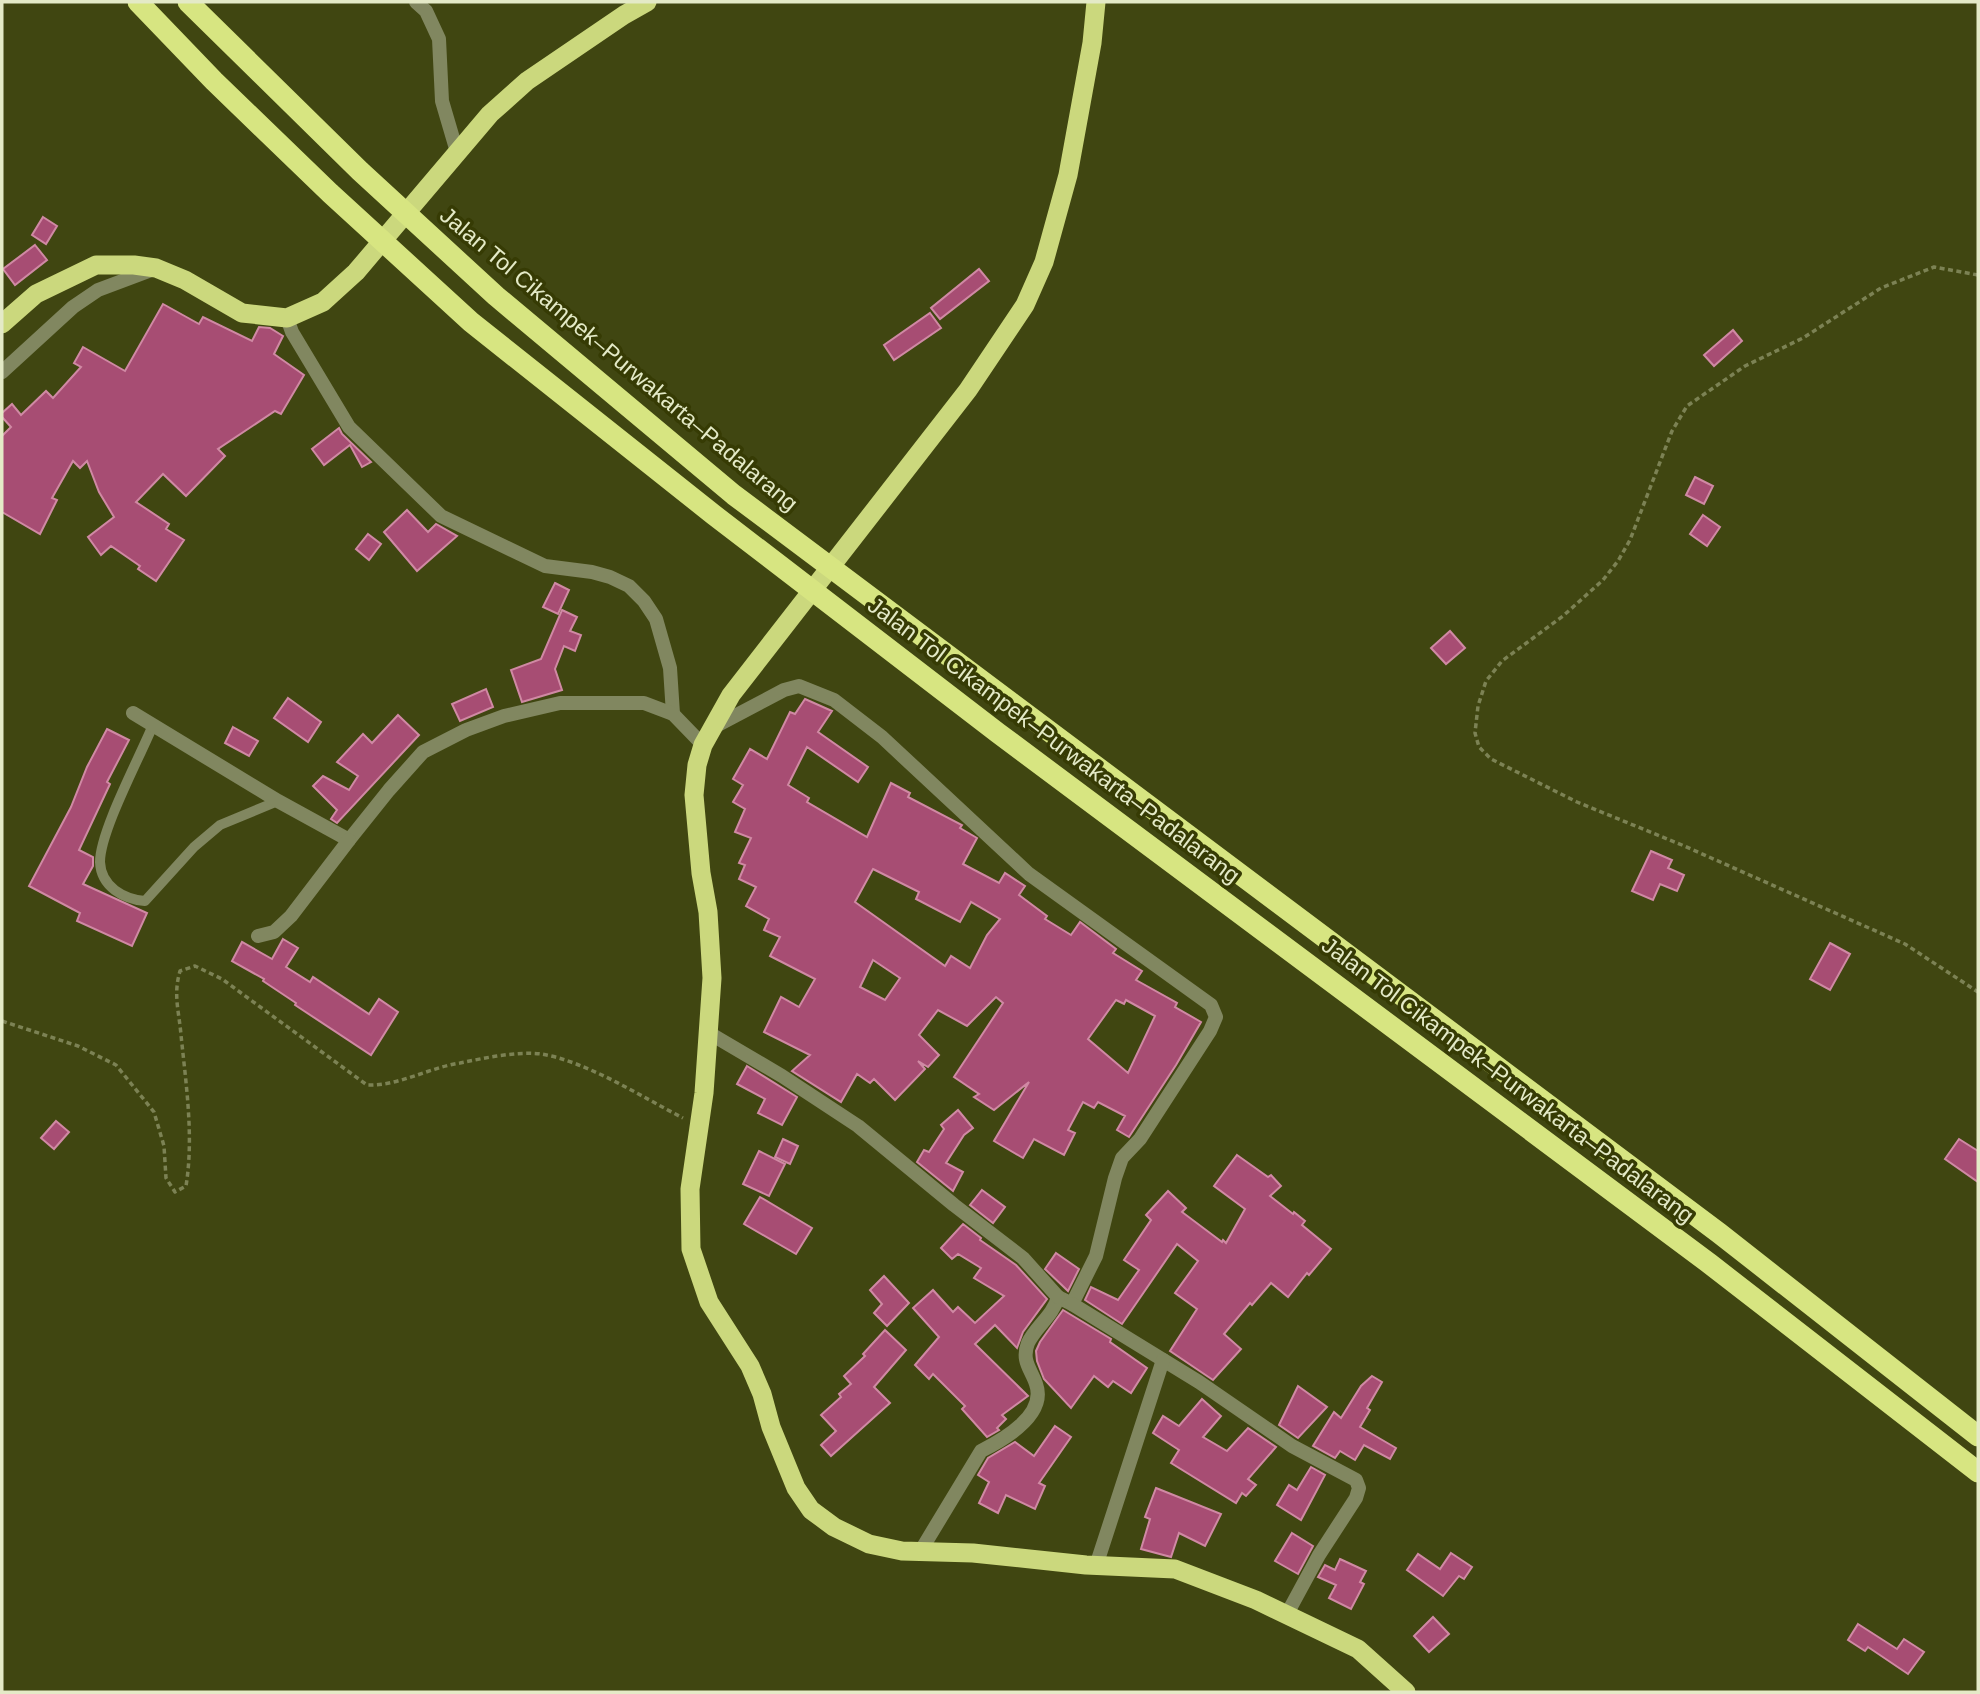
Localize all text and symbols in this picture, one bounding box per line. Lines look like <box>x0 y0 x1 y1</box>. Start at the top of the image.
street label: Jalan Tol Cikampek–Purwakarta–Padalarang <box>435 202 803 516</box>
street label: Jalan Tol Cikampek–Purwakarta–Padalarang <box>863 592 1245 888</box>
street label: Jalan Tol Cikampek–Purwakarta–Padalarang <box>1317 932 1699 1228</box>

